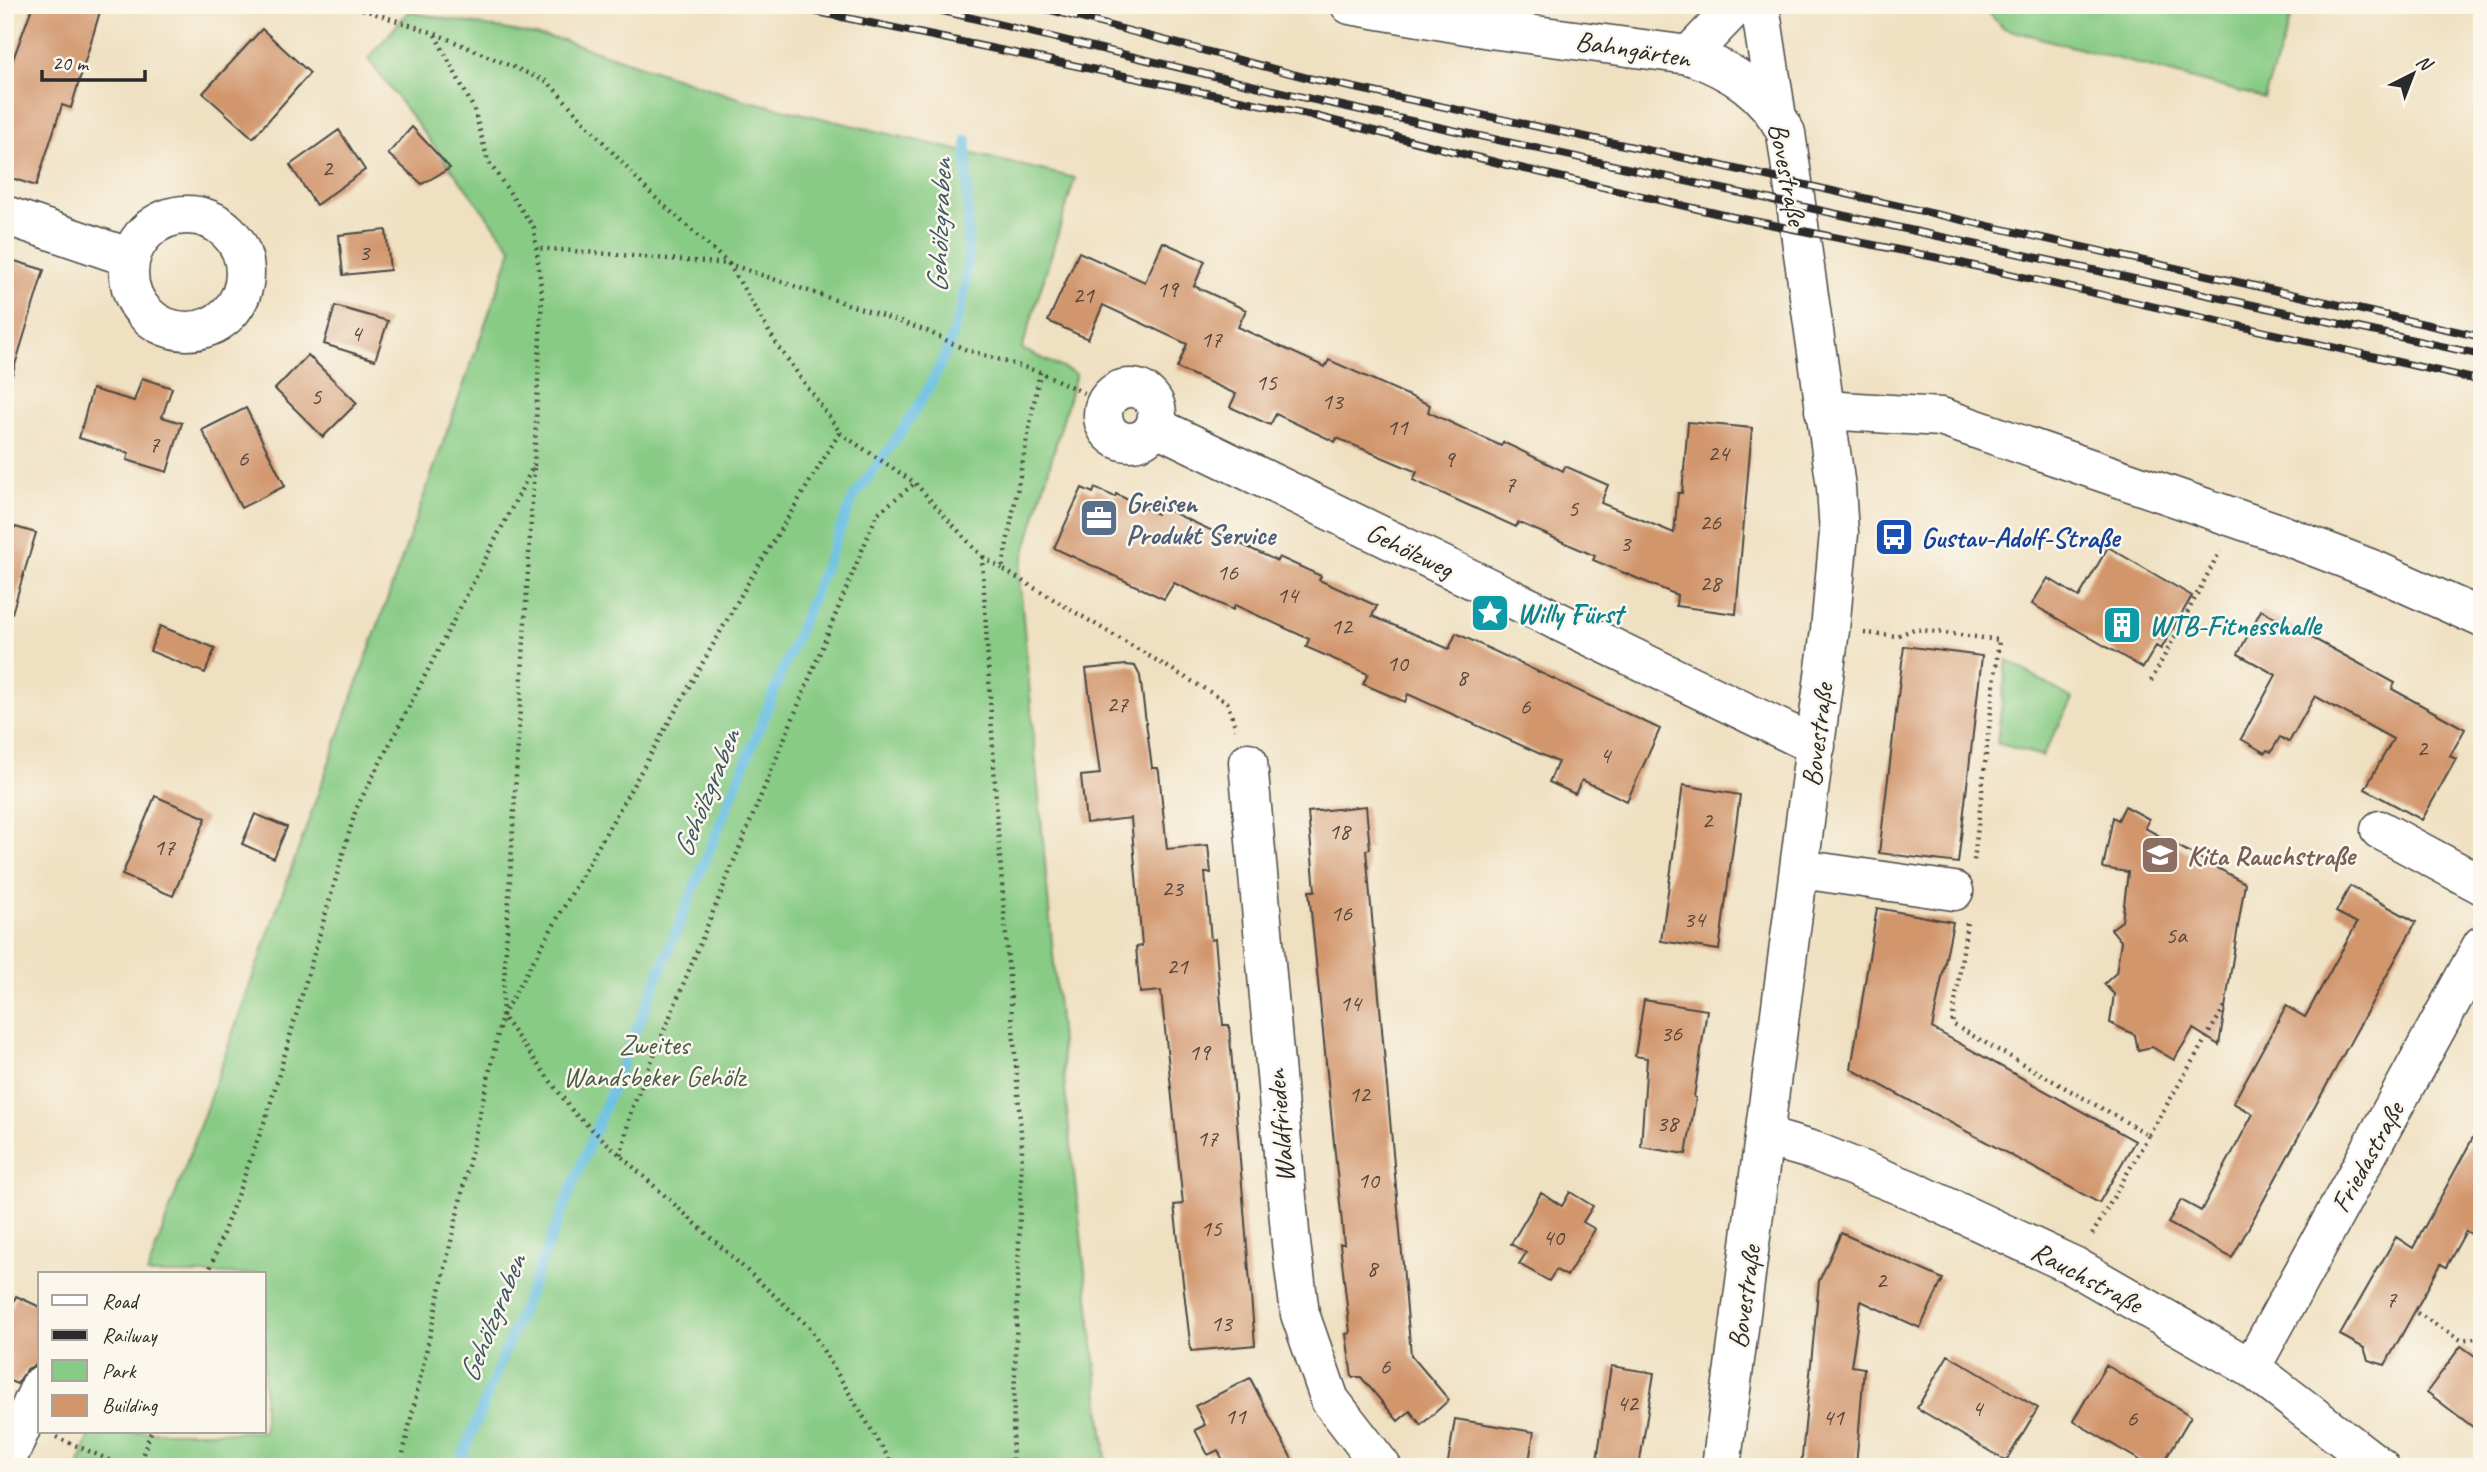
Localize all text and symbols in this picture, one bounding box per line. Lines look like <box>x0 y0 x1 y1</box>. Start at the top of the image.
street label: Bahngärten <box>1573 23 1694 76</box>
scale bar <box>42 38 145 82</box>
north arrow <box>2378 38 2448 108</box>
text: N <box>2411 49 2439 77</box>
text: 20 m <box>52 50 90 76</box>
street label: Bovestraße <box>1761 120 1815 230</box>
house number: 2 <box>322 153 335 183</box>
water label: Gehölzgraben <box>918 156 960 294</box>
house number: 3 <box>359 237 372 267</box>
house number: 19 <box>1156 274 1180 304</box>
house number: 21 <box>1072 280 1095 310</box>
house number: 4 <box>351 318 364 348</box>
house number: 17 <box>1200 324 1223 354</box>
house number: 15 <box>1255 367 1278 397</box>
house number: 5 <box>311 381 323 411</box>
house number: 13 <box>1321 386 1345 416</box>
house number: 11 <box>1386 412 1409 442</box>
house number: 7 <box>149 429 161 459</box>
house number: 24 <box>1707 438 1731 468</box>
house number: 6 <box>238 443 250 473</box>
house number: 9 <box>1444 444 1457 474</box>
house number: 7 <box>1505 469 1517 499</box>
place label: Greisen Produkt Service <box>1126 485 1278 552</box>
house number: 5 <box>1568 493 1580 523</box>
office icon: Greisen Produkt Service <box>1078 497 1120 539</box>
house number: 26 <box>1699 507 1722 537</box>
street label: Gehölzweg <box>1361 514 1460 587</box>
bus stop icon: Gustav-Adolf-Straße <box>1873 516 1915 558</box>
place label: Gustav-Adolf-Straße <box>1921 520 2122 555</box>
house number: 3 <box>1620 528 1633 558</box>
house number: 16 <box>1216 557 1239 587</box>
house number: 28 <box>1699 568 1723 598</box>
house number: 14 <box>1276 580 1300 610</box>
place icon: Willy Fürst <box>1469 592 1511 634</box>
place label: Willy Fürst <box>1517 596 1627 631</box>
building icon: WTB-Fitnesshalle <box>2101 604 2143 646</box>
place label: WTB-Fitnesshalle <box>2149 608 2323 643</box>
house number: 12 <box>1330 611 1354 641</box>
house number: 10 <box>1386 648 1410 678</box>
house number: 8 <box>1457 662 1470 692</box>
street label: Bovestraße <box>1793 680 1841 789</box>
house number: 27 <box>1106 689 1129 719</box>
house number: 6 <box>1520 691 1532 721</box>
water label: Gehölzgraben <box>663 721 750 862</box>
house number: 2 <box>2417 733 2430 763</box>
house number: 4 <box>1600 740 1613 770</box>
house number: 2 <box>1702 805 1715 835</box>
house number: 18 <box>1328 816 1352 846</box>
house number: 17 <box>153 832 176 862</box>
school or university icon: Kita Rauchstraße <box>2139 834 2181 876</box>
place label: Kita Rauchstraße <box>2187 838 2357 873</box>
house number: 23 <box>1161 873 1185 903</box>
house number: 16 <box>1330 898 1353 928</box>
house number: 34 <box>1683 904 1707 934</box>
house number: 5a <box>2165 920 2188 950</box>
house number: 21 <box>1166 951 1189 981</box>
house number: 14 <box>1339 988 1363 1018</box>
house number: 36 <box>1660 1018 1683 1048</box>
park label: Zweites Wandsbeker Gehölz <box>563 1027 747 1094</box>
house number: 19 <box>1188 1037 1212 1067</box>
street label: Waldfrieden <box>1258 1067 1302 1184</box>
house number: 12 <box>1348 1079 1372 1109</box>
street label: Friedastraße <box>2322 1094 2413 1218</box>
house number: 38 <box>1656 1108 1680 1138</box>
house number: 17 <box>1196 1123 1219 1153</box>
house number: 10 <box>1357 1165 1381 1195</box>
house number: 15 <box>1200 1213 1223 1243</box>
house number: 40 <box>1542 1222 1566 1252</box>
street label: Rauchstraße <box>2026 1233 2150 1322</box>
street label: Bovestraße <box>1719 1241 1769 1351</box>
water label: Gehölzgraben <box>449 1246 536 1387</box>
house number: 8 <box>1367 1253 1380 1283</box>
house number: 2 <box>1876 1265 1889 1295</box>
legend <box>38 1272 266 1434</box>
house number: 7 <box>2386 1284 2398 1314</box>
text: Road <box>102 1288 141 1314</box>
house number: 13 <box>1210 1308 1234 1338</box>
text: Railway <box>102 1322 158 1348</box>
house number: 6 <box>1380 1351 1392 1381</box>
text: Park <box>102 1358 137 1384</box>
house number: 42 <box>1616 1388 1640 1418</box>
text: Building <box>102 1392 159 1418</box>
house number: 4 <box>1972 1393 1985 1423</box>
house number: 11 <box>1224 1401 1247 1431</box>
house number: 41 <box>1822 1402 1845 1432</box>
house number: 6 <box>2127 1403 2139 1433</box>

